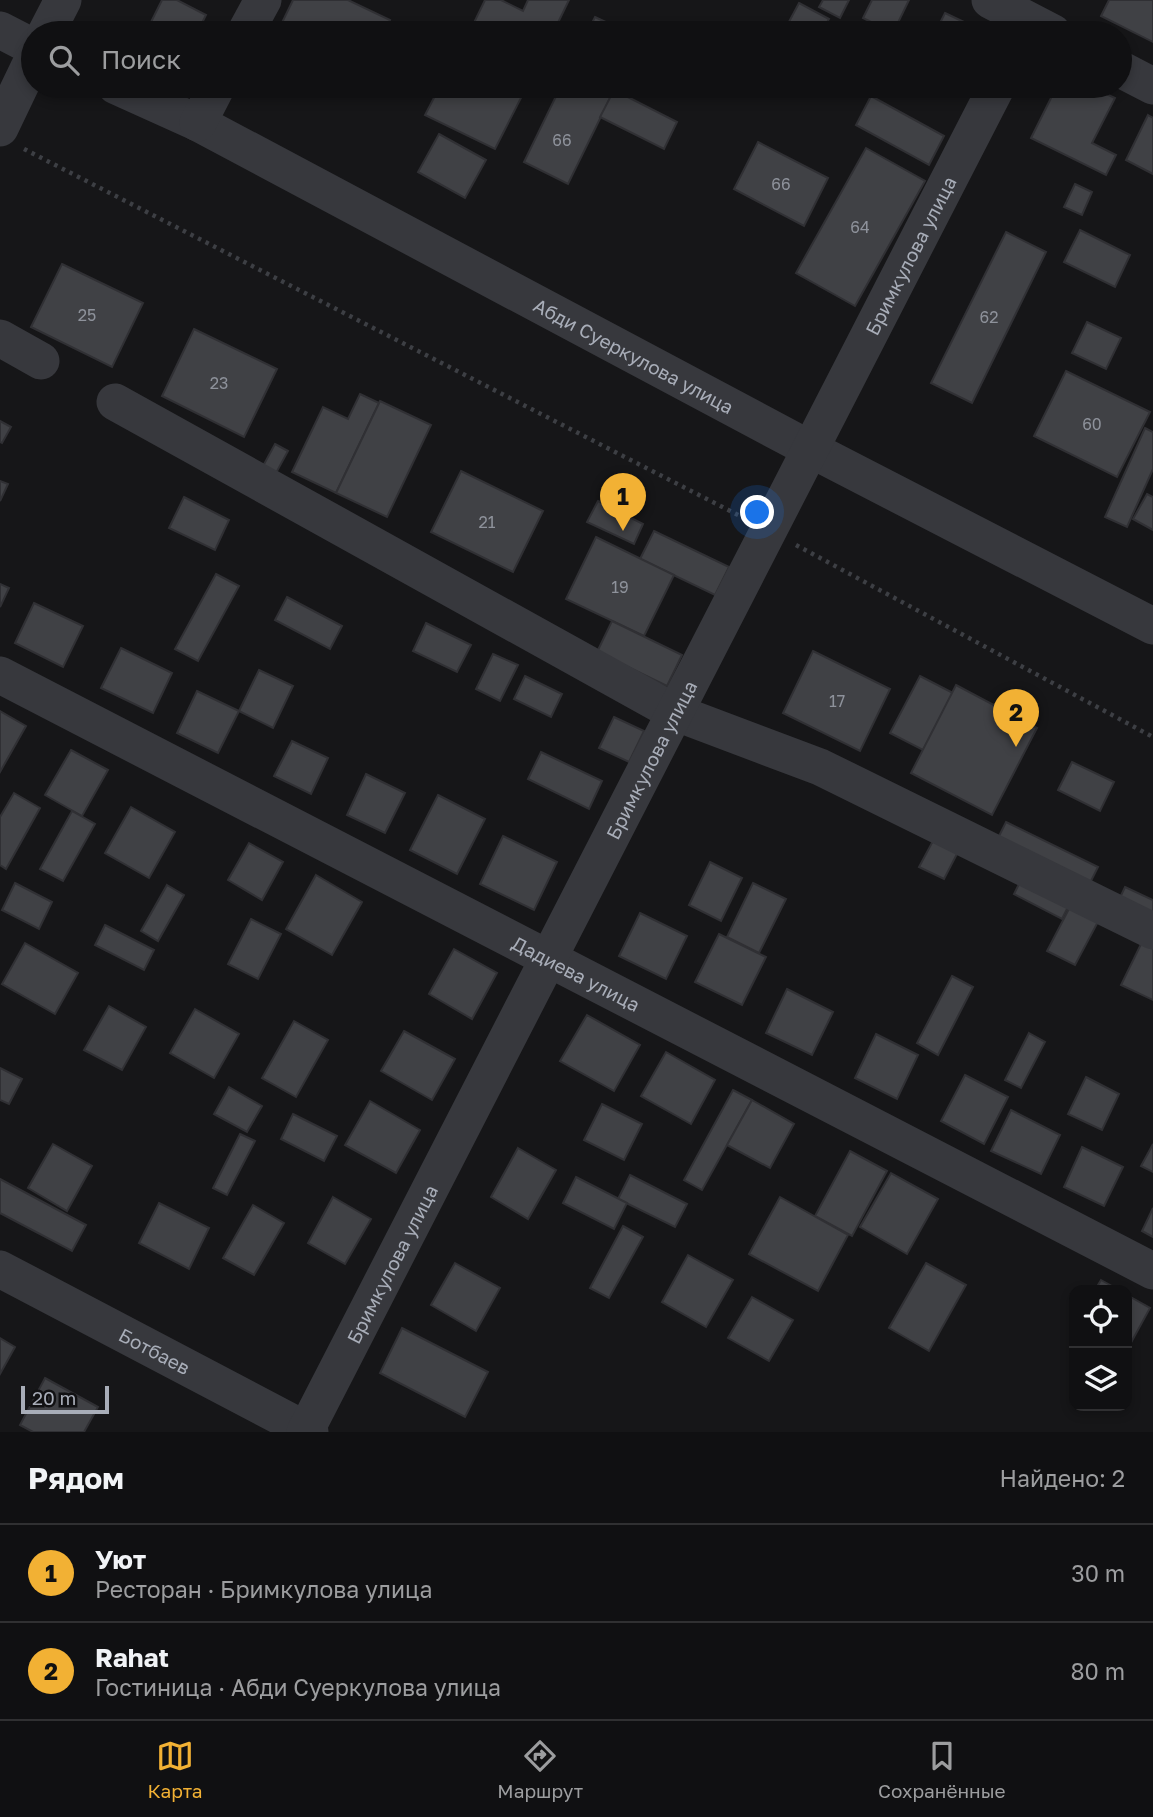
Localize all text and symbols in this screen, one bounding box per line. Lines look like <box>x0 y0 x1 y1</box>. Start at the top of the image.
search box <box>21 21 1132 98</box>
icon: search <box>45 41 83 79</box>
text: Поиск <box>101 44 181 75</box>
house number: 66 <box>552 130 572 150</box>
street label: Бримкулова улица <box>860 172 960 339</box>
house number: 66 <box>771 174 791 194</box>
house number: 64 <box>850 217 870 237</box>
street label: Абди Суеркулова улица <box>530 293 738 418</box>
house number: 25 <box>78 305 96 325</box>
house number: 62 <box>980 307 998 327</box>
house number: 23 <box>210 373 228 393</box>
house number: 60 <box>1082 414 1102 434</box>
pin: 1 <box>600 473 646 531</box>
your location <box>740 495 774 529</box>
house number: 21 <box>478 512 496 532</box>
house number: 19 <box>611 577 629 597</box>
street label: Бримкулова улица <box>600 676 701 843</box>
pin: 2 <box>993 689 1039 747</box>
house number: 17 <box>829 691 845 711</box>
street label: Дадиева улица <box>509 930 644 1016</box>
street label: Бримкулова улица <box>341 1181 442 1347</box>
map controls <box>1069 1285 1132 1411</box>
button: locate <box>1069 1285 1132 1348</box>
street label: Ботбаев <box>115 1322 194 1379</box>
button: layers <box>1069 1348 1132 1411</box>
scale bar <box>21 1383 108 1415</box>
text: 20 m <box>32 1386 76 1409</box>
text: Рядом <box>28 1460 124 1496</box>
text: Найдено: 2 <box>999 1464 1125 1492</box>
text: Уют <box>95 1544 146 1575</box>
text: 1 <box>45 1559 57 1587</box>
text: 30 m <box>1071 1559 1125 1587</box>
text: Ресторан · Бримкулова улица <box>95 1575 432 1603</box>
text: Rahat <box>95 1642 169 1673</box>
text: 2 <box>44 1657 58 1685</box>
text: 80 m <box>1071 1657 1125 1685</box>
text: Гостиница · Абди Суеркулова улица <box>95 1673 501 1701</box>
tab: Карта <box>147 1737 202 1802</box>
tab: Маршрут <box>497 1737 583 1802</box>
tab: Сохранённые <box>878 1737 1006 1802</box>

